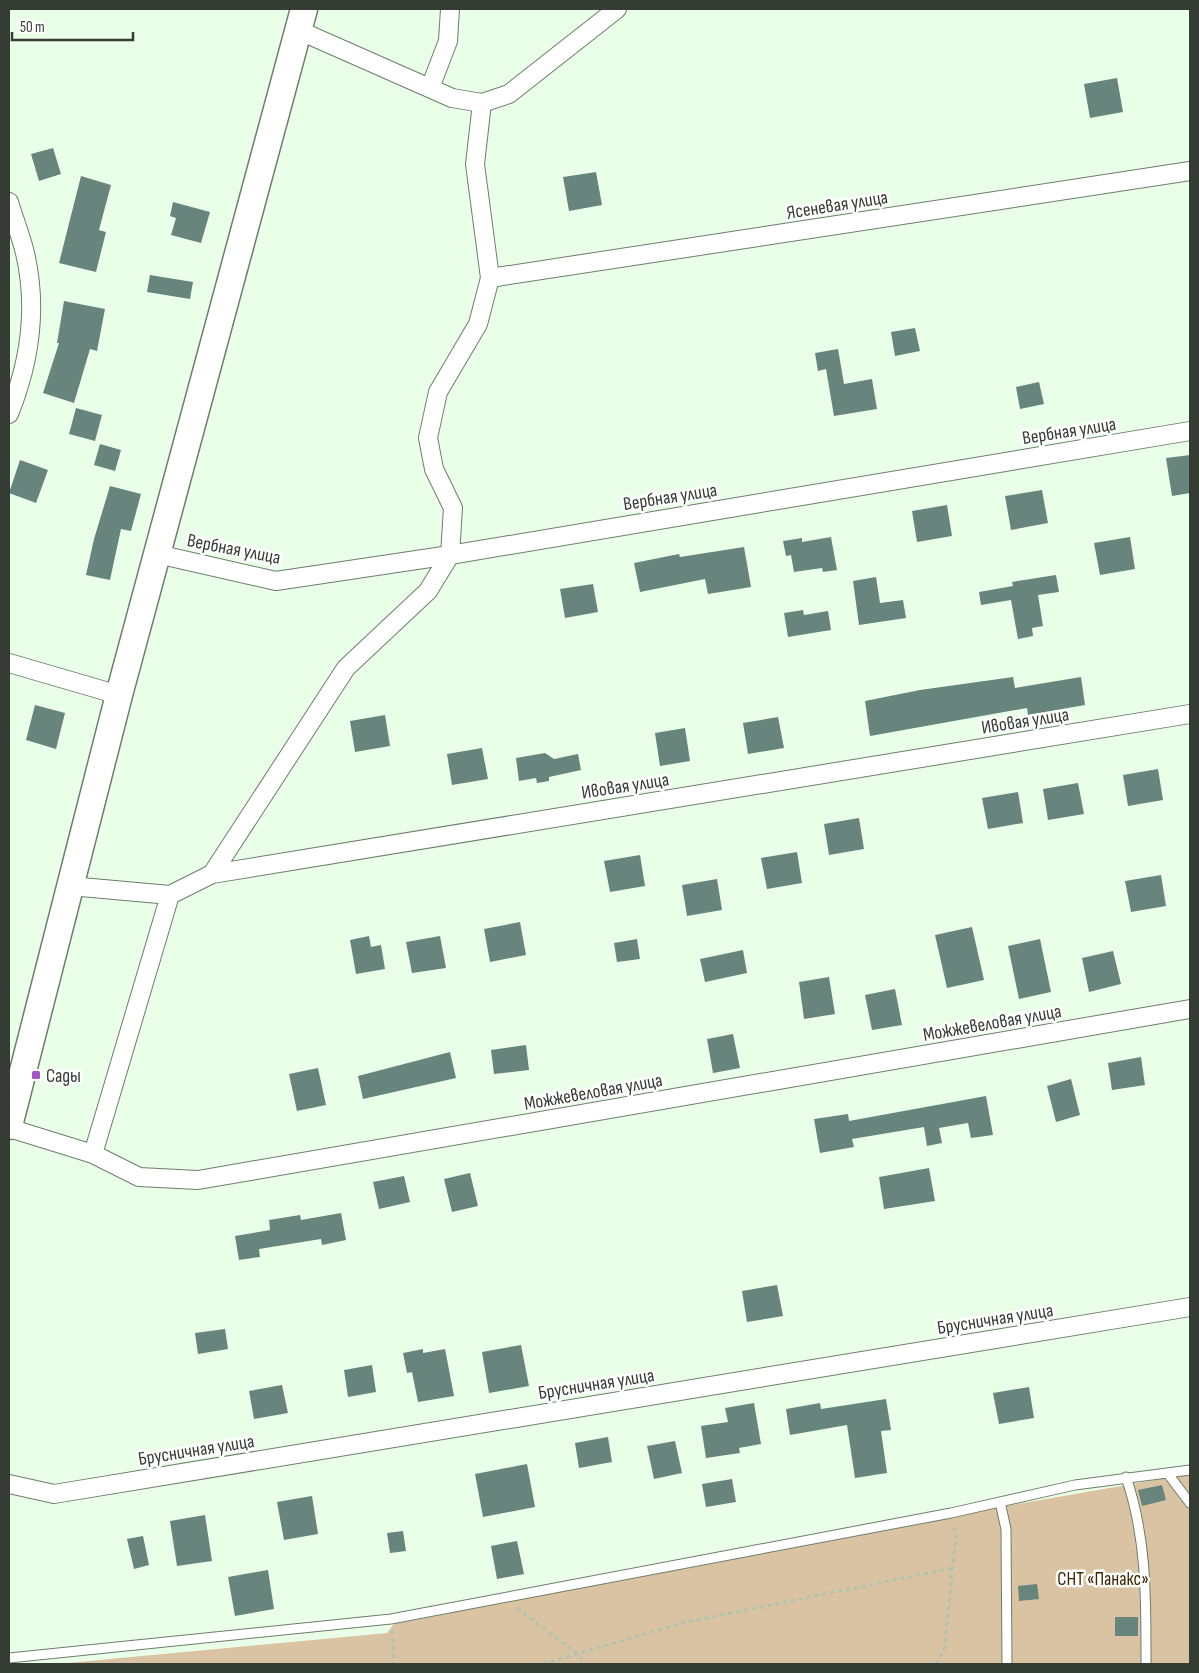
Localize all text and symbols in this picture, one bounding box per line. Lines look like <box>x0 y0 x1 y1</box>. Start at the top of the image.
scale bar <box>12 10 134 42</box>
text: 50 m <box>20 18 45 37</box>
street label: Ясеневая улица <box>785 186 890 225</box>
street label: Вербная улица <box>1021 413 1118 450</box>
street label: Вербная улица <box>622 479 719 516</box>
street label: Вербная улица <box>185 529 282 570</box>
street label: Ивовая улица <box>980 703 1071 740</box>
street label: Ивовая улица <box>580 768 671 805</box>
street label: Можжевеловая улица <box>921 1000 1063 1047</box>
place label: Сады <box>46 1065 81 1088</box>
marker: Сады <box>30 1069 42 1081</box>
street label: Можжевеловая улица <box>522 1069 664 1116</box>
street label: Брусничная улица <box>936 1299 1055 1340</box>
street label: Брусничная улица <box>537 1364 656 1405</box>
street label: Брусничная улица <box>137 1430 256 1471</box>
park label: СНТ «Панакс» <box>1057 1568 1149 1591</box>

